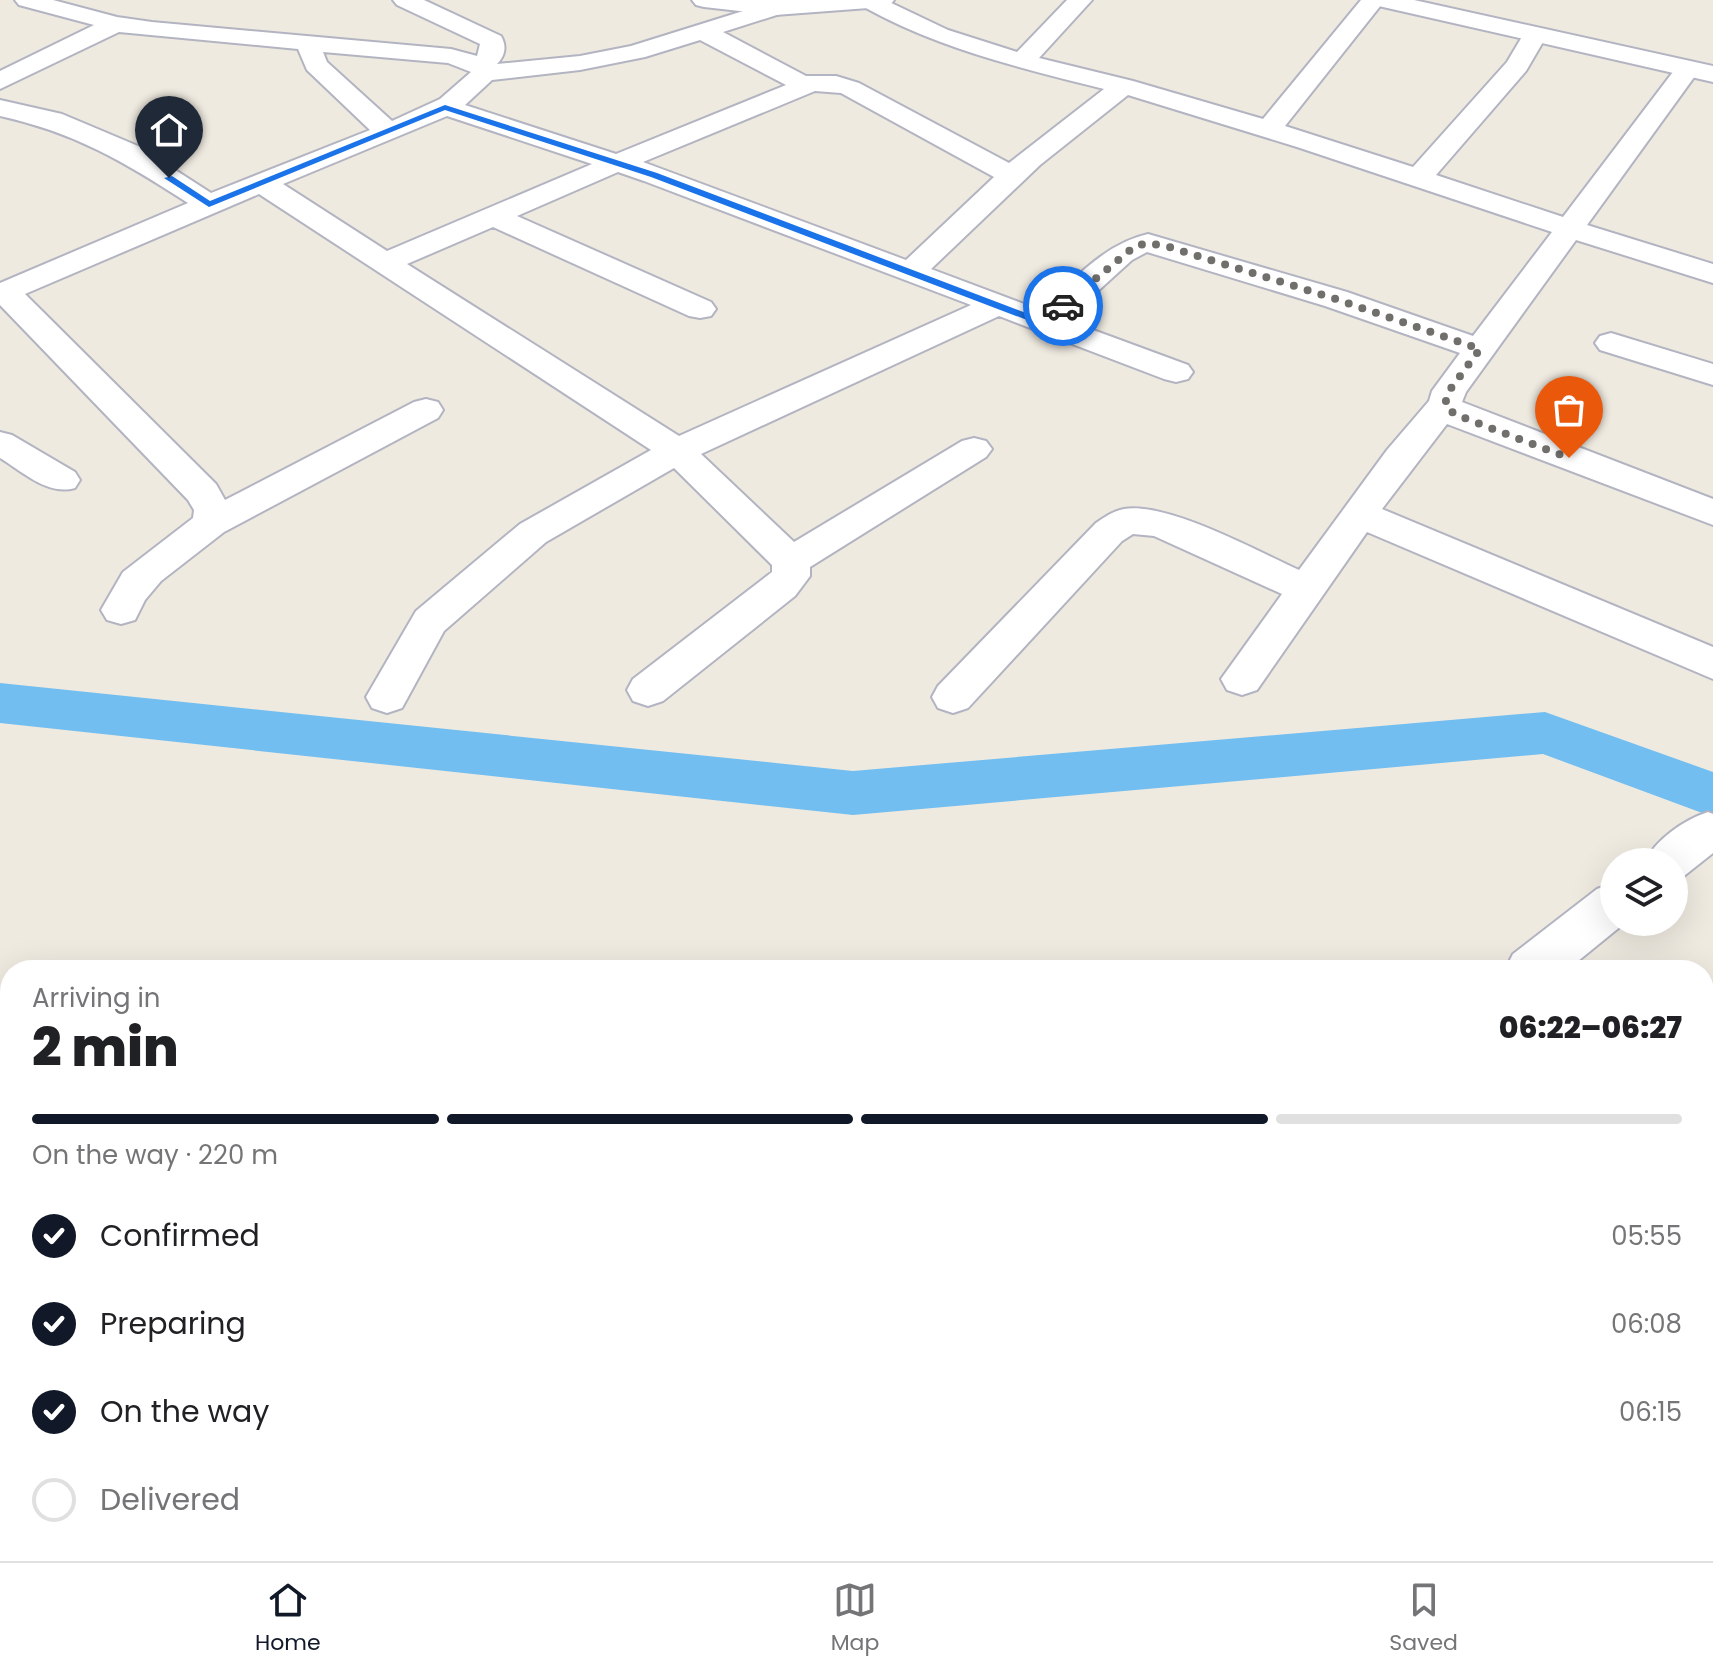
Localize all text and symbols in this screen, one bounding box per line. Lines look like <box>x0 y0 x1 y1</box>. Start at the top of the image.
pin <box>135 96 203 178</box>
icon: home <box>147 108 191 152</box>
courier <box>1023 266 1103 346</box>
icon: car <box>1041 284 1085 328</box>
pin <box>1535 376 1603 458</box>
icon: bag <box>1547 388 1591 432</box>
map controls <box>1600 848 1688 936</box>
button: layers <box>1600 848 1688 936</box>
text: Arriving in <box>32 980 161 1016</box>
text: 06:22–06:27 <box>1499 1006 1682 1049</box>
text: 2 min <box>32 1011 179 1084</box>
text: On the way · 220 m <box>32 1137 278 1173</box>
icon: check <box>32 1214 76 1258</box>
text: Confirmed <box>100 1214 260 1257</box>
text: 05:55 <box>1611 1218 1682 1254</box>
icon: check <box>32 1302 76 1346</box>
text: Preparing <box>100 1302 246 1345</box>
text: 06:08 <box>1611 1306 1682 1342</box>
icon: check <box>32 1390 76 1434</box>
text: On the way <box>100 1390 269 1433</box>
text: 06:15 <box>1619 1394 1682 1430</box>
text: Delivered <box>100 1478 240 1521</box>
tab: Home <box>255 1578 321 1659</box>
tab: Map <box>831 1578 879 1659</box>
tab: Saved <box>1389 1578 1458 1659</box>

